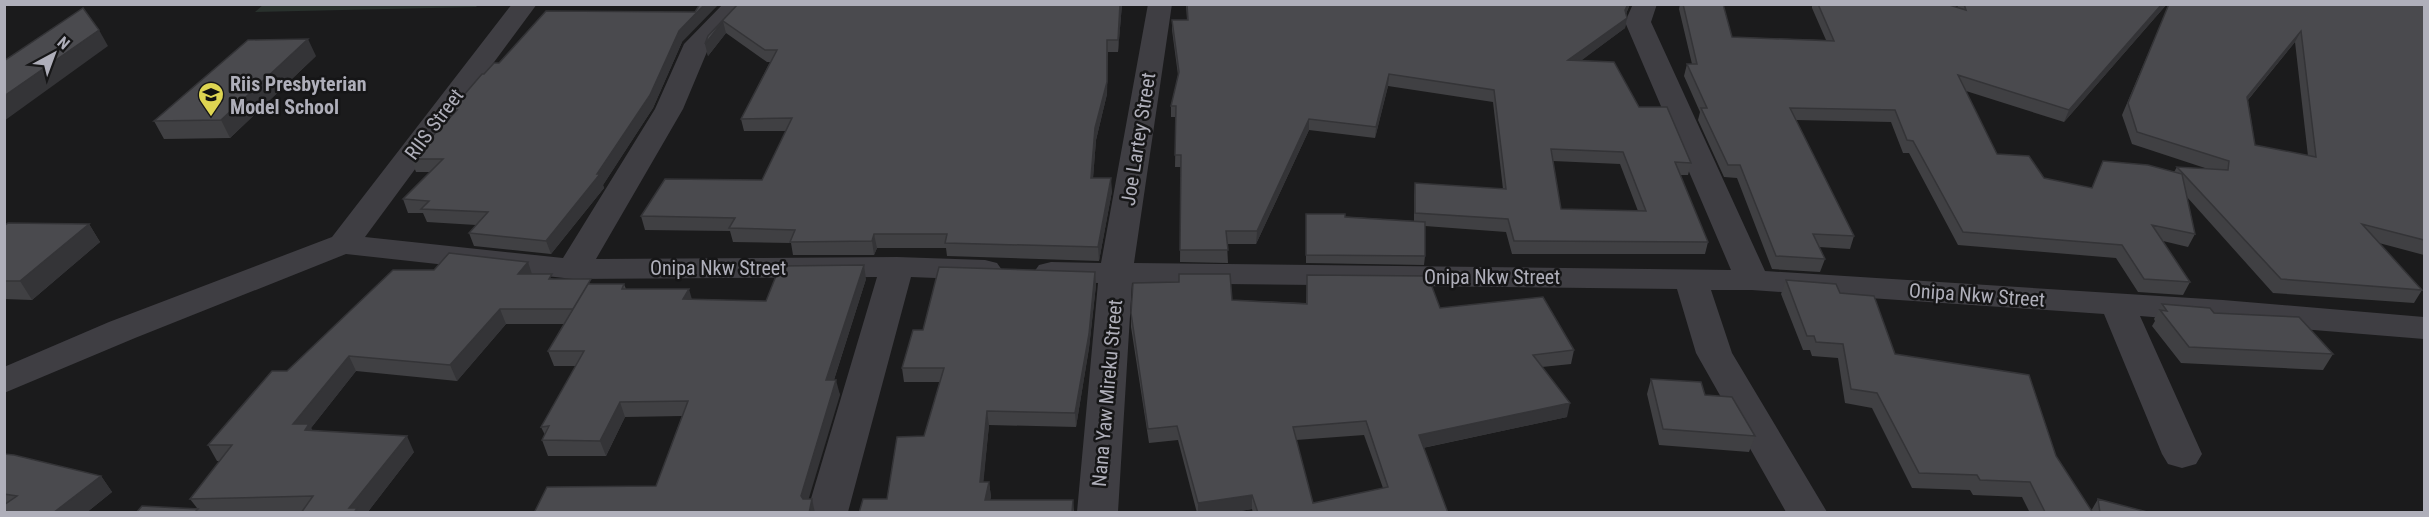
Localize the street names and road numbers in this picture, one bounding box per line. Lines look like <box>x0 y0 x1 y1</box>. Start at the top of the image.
street label: Joe Lartey Street <box>1116 71 1160 207</box>
street label: RIIS Street <box>400 84 468 164</box>
street label: Onipa Nkw Street <box>650 256 786 280</box>
street label: Onipa Nkw Street <box>1424 265 1560 289</box>
street label: Onipa Nkw Street <box>1908 278 2046 312</box>
street label: Nana Yaw Mireku Street <box>1087 298 1127 488</box>

